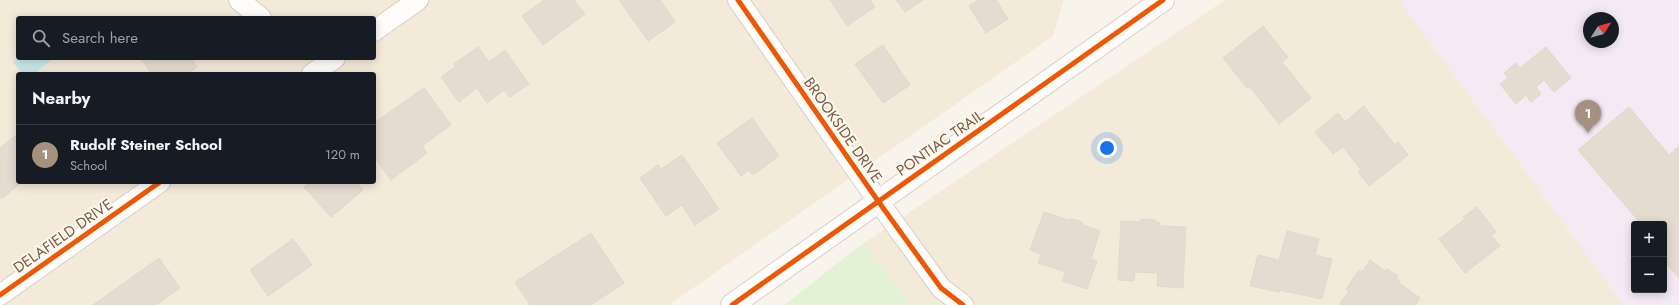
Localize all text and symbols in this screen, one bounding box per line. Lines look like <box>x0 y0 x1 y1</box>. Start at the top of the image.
north arrow <box>1583 12 1619 48</box>
search box <box>16 16 376 60</box>
icon: search <box>30 27 52 49</box>
text: Search here <box>62 27 138 49</box>
street label: BROOKSIDE DRIVE <box>798 73 888 187</box>
text: Nearby <box>32 86 90 110</box>
pin: 1 <box>1575 100 1601 133</box>
street label: PONTIAC TRAIL <box>892 105 988 181</box>
text: Rudolf Steiner School <box>70 134 222 156</box>
your location <box>1097 138 1117 158</box>
text: 1 <box>42 145 48 164</box>
text: 120 m <box>325 145 360 164</box>
text: School <box>70 156 107 175</box>
street label: DELAFIELD DRIVE <box>9 193 117 279</box>
map controls <box>1631 221 1667 293</box>
button: + <box>1631 221 1667 257</box>
button: − <box>1631 257 1667 293</box>

